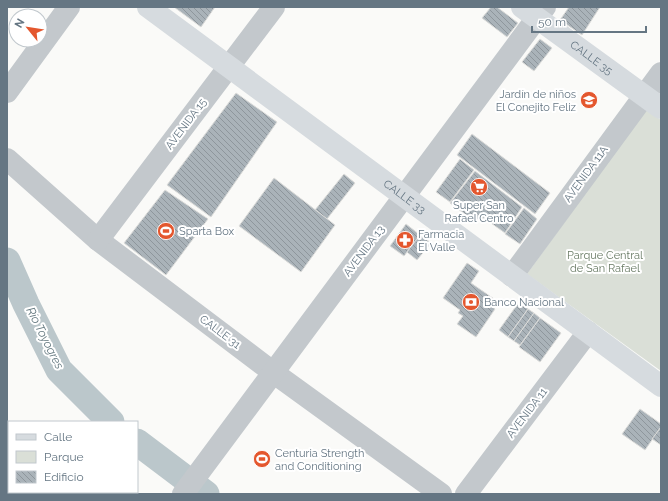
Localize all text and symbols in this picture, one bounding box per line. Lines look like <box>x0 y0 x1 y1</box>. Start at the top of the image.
north arrow <box>8 8 48 48</box>
scale bar <box>532 8 646 34</box>
text: 50 m <box>538 15 566 29</box>
text: N <box>12 16 28 30</box>
street label: CALLE 35 <box>568 38 615 77</box>
place label: Jardín de niños El Conejito Feliz <box>496 88 577 114</box>
school or university icon: Jardín de niños El Conejito Feliz <box>579 90 599 110</box>
street label: AVENIDA 15 <box>163 96 209 152</box>
street label: AVENIDA 11A <box>561 143 611 205</box>
street label: CALLE 33 <box>381 177 428 216</box>
supermarket icon: Super San Rafael Centro <box>469 177 489 197</box>
place label: Super San Rafael Centro <box>445 199 514 225</box>
sports icon: Sparta Box <box>156 221 176 241</box>
street label: AVENIDA 13 <box>341 223 387 279</box>
place label: Sparta Box <box>179 225 234 238</box>
place label: Farmacia El Valle <box>418 228 464 254</box>
pharmacy icon: Farmacia El Valle <box>395 230 415 250</box>
park label: Parque Central de San Rafael <box>567 249 643 275</box>
bank icon: Banco Nacional <box>461 292 481 312</box>
place label: Banco Nacional <box>484 296 564 309</box>
water label: Río Toyogres <box>23 305 67 372</box>
street label: CALLE 31 <box>197 312 243 352</box>
street label: AVENIDA 11 <box>504 385 550 441</box>
legend <box>8 421 138 493</box>
text: Calle <box>44 430 72 444</box>
place label: Centuria Strength and Conditioning <box>275 447 364 473</box>
sports icon: Centuria Strength and Conditioning <box>252 449 272 469</box>
text: Parque <box>44 450 84 464</box>
text: Edificio <box>44 470 84 484</box>

